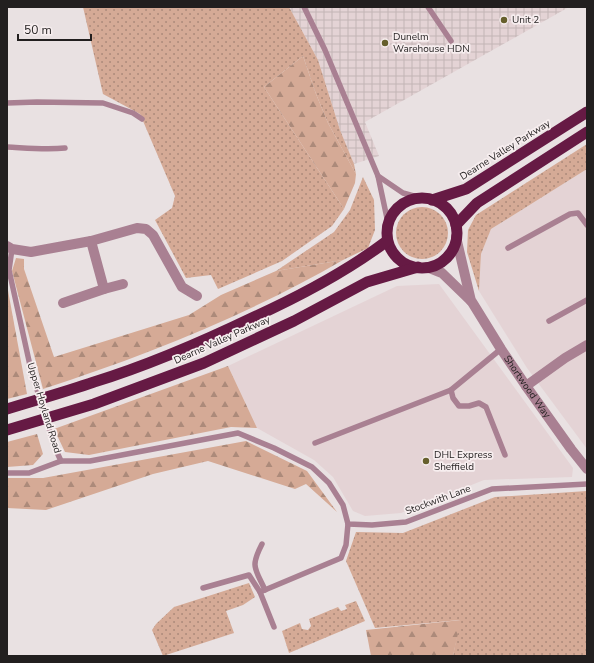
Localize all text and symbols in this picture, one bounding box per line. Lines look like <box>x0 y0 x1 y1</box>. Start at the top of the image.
place label: Unit 2 <box>512 13 539 27</box>
marker: Unit 2 <box>499 15 509 25</box>
scale bar <box>18 16 91 42</box>
text: 50 m <box>24 22 52 38</box>
place label: Dunelm Warehouse HDN <box>393 30 470 56</box>
marker: Dunelm Warehouse HDN <box>380 38 390 48</box>
street label: Dearne Valley Parkway <box>457 116 554 184</box>
street label: Dearne Valley Parkway <box>172 312 273 368</box>
street label: Shortwood Way <box>500 353 554 422</box>
street label: Upper Hoyland Road <box>24 361 65 455</box>
place label: DHL Express Sheffield <box>434 448 493 474</box>
marker: DHL Express Sheffield <box>421 456 431 466</box>
street label: Stockwith Lane <box>403 482 473 518</box>

